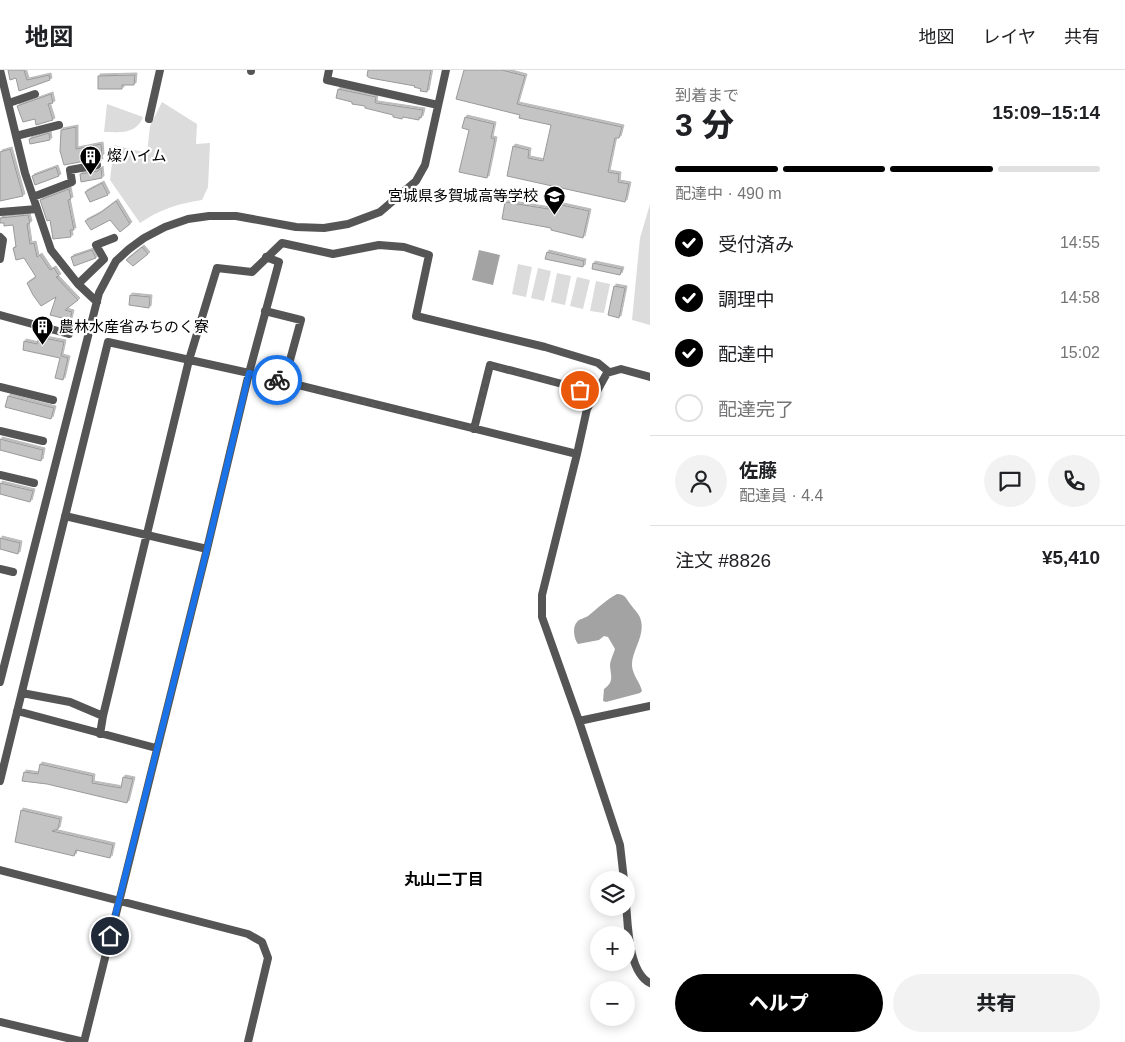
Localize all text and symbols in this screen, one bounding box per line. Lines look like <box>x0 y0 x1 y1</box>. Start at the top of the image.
text: 地図 <box>25 23 73 50</box>
text: 地図 <box>919 27 955 47</box>
text: レイヤ <box>983 27 1036 47</box>
text: 共有 <box>1064 27 1100 47</box>
text: 到着まで <box>675 87 739 104</box>
text: 15:09–15:14 <box>992 102 1100 123</box>
text: 3 分 <box>675 107 734 143</box>
building icon: 燦ハイム <box>79 144 103 175</box>
place label: 燦ハイム <box>107 147 166 164</box>
school or university icon: 宮城県多賀城高等学校 <box>542 184 566 215</box>
text: 配達中 · 490 m <box>675 185 782 202</box>
place label: 宮城県多賀城高等学校 <box>388 187 538 204</box>
icon: check <box>675 229 703 257</box>
text: 受付済み <box>718 234 794 255</box>
text: 14:55 <box>1060 234 1100 251</box>
icon: check <box>675 284 703 312</box>
text: 調理中 <box>718 289 775 310</box>
text: 14:58 <box>1060 289 1100 306</box>
building icon: 農林水産省みちのく寮 <box>31 315 55 346</box>
place label: 農林水産省みちのく寮 <box>59 318 209 335</box>
icon: check <box>675 339 703 367</box>
text: 配達中 <box>718 344 775 365</box>
text: 15:02 <box>1060 344 1100 361</box>
courier <box>252 355 302 405</box>
icon: bike <box>263 366 291 394</box>
pin <box>559 369 601 411</box>
icon: bag <box>566 376 594 404</box>
text: 配達完了 <box>718 399 794 420</box>
button: person <box>675 455 727 507</box>
button: chat <box>984 455 1036 507</box>
button: phone <box>1048 455 1100 507</box>
text: 佐藤 <box>739 460 777 481</box>
text: 配達員 · 4.4 <box>739 487 823 504</box>
text: ¥5,410 <box>1042 547 1100 568</box>
text: 注文 #8826 <box>675 550 771 571</box>
district label: 丸山二丁目 <box>404 871 484 888</box>
map controls <box>590 871 635 1026</box>
button: layers <box>590 871 635 916</box>
pin <box>89 915 131 957</box>
icon: home <box>96 922 124 950</box>
button: + <box>590 926 635 971</box>
button: ヘルプ <box>675 974 883 1032</box>
button: 共有 <box>893 974 1100 1032</box>
button: − <box>590 981 635 1026</box>

